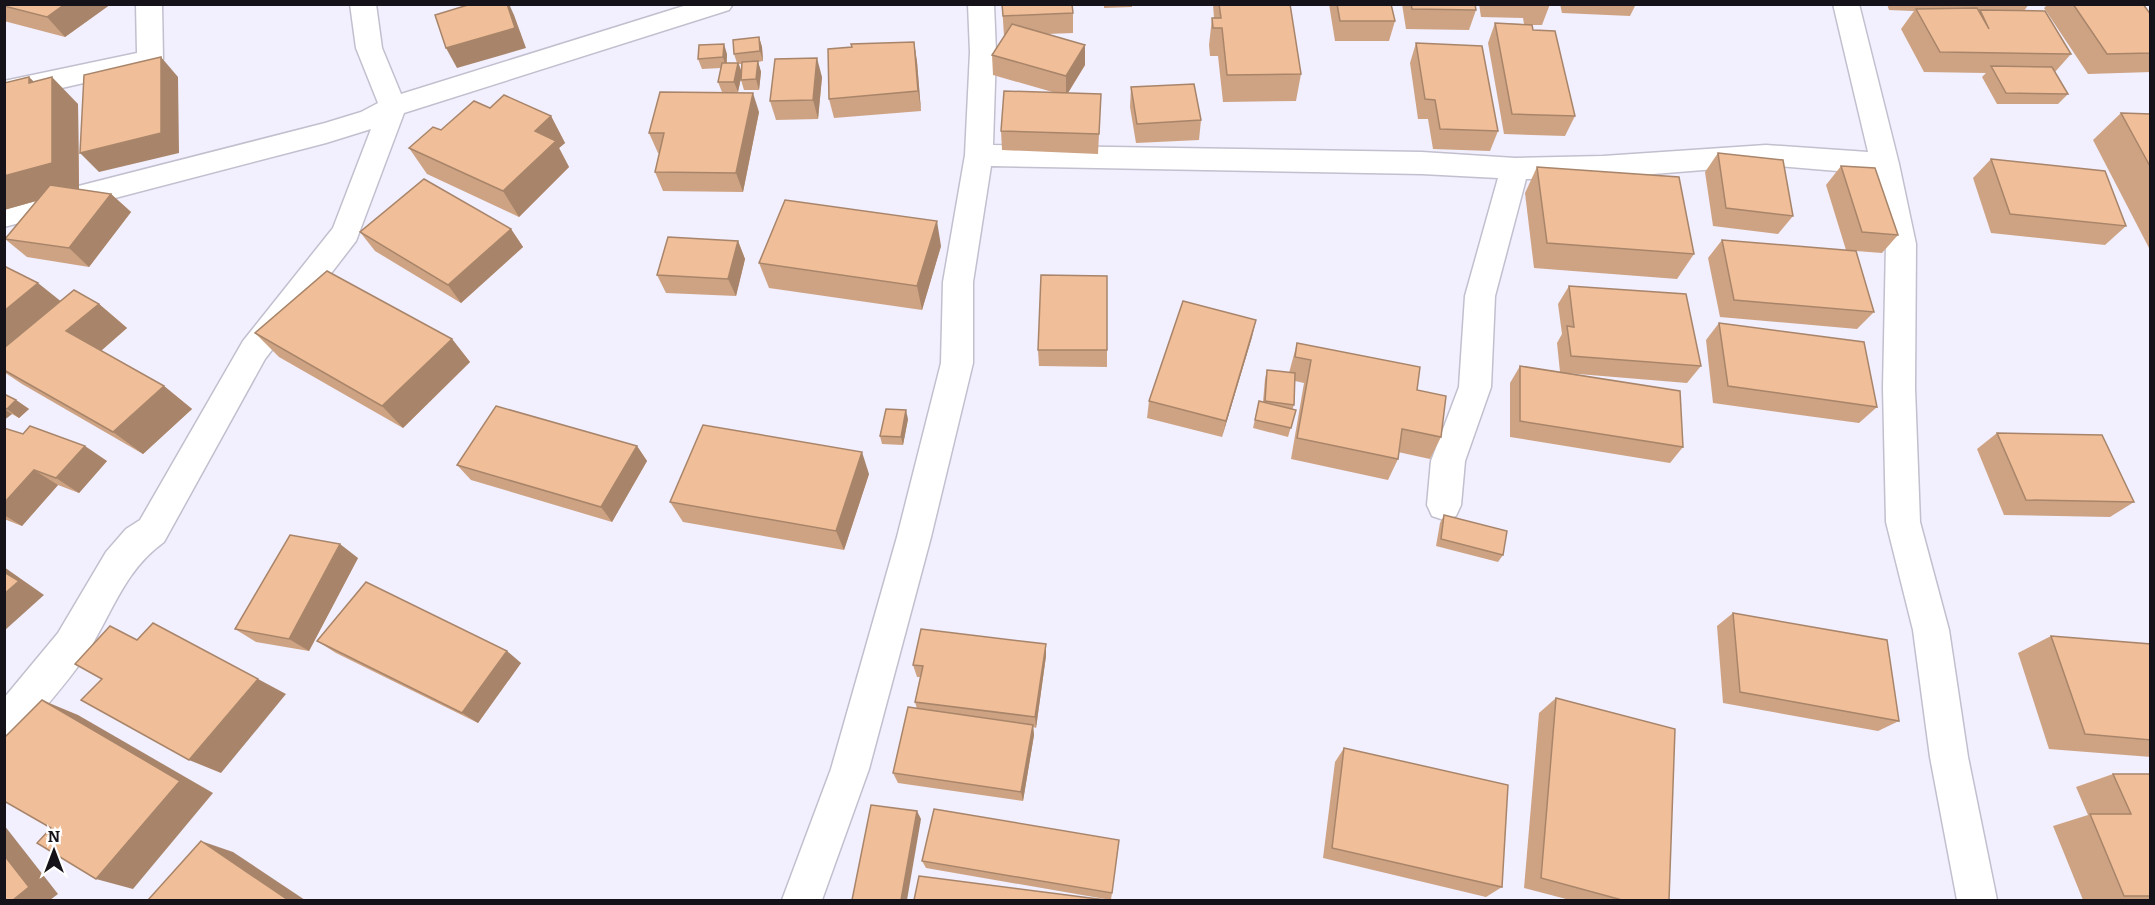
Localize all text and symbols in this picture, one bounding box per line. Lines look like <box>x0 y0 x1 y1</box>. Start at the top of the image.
north arrow <box>24 821 84 881</box>
text: N <box>48 827 60 846</box>

